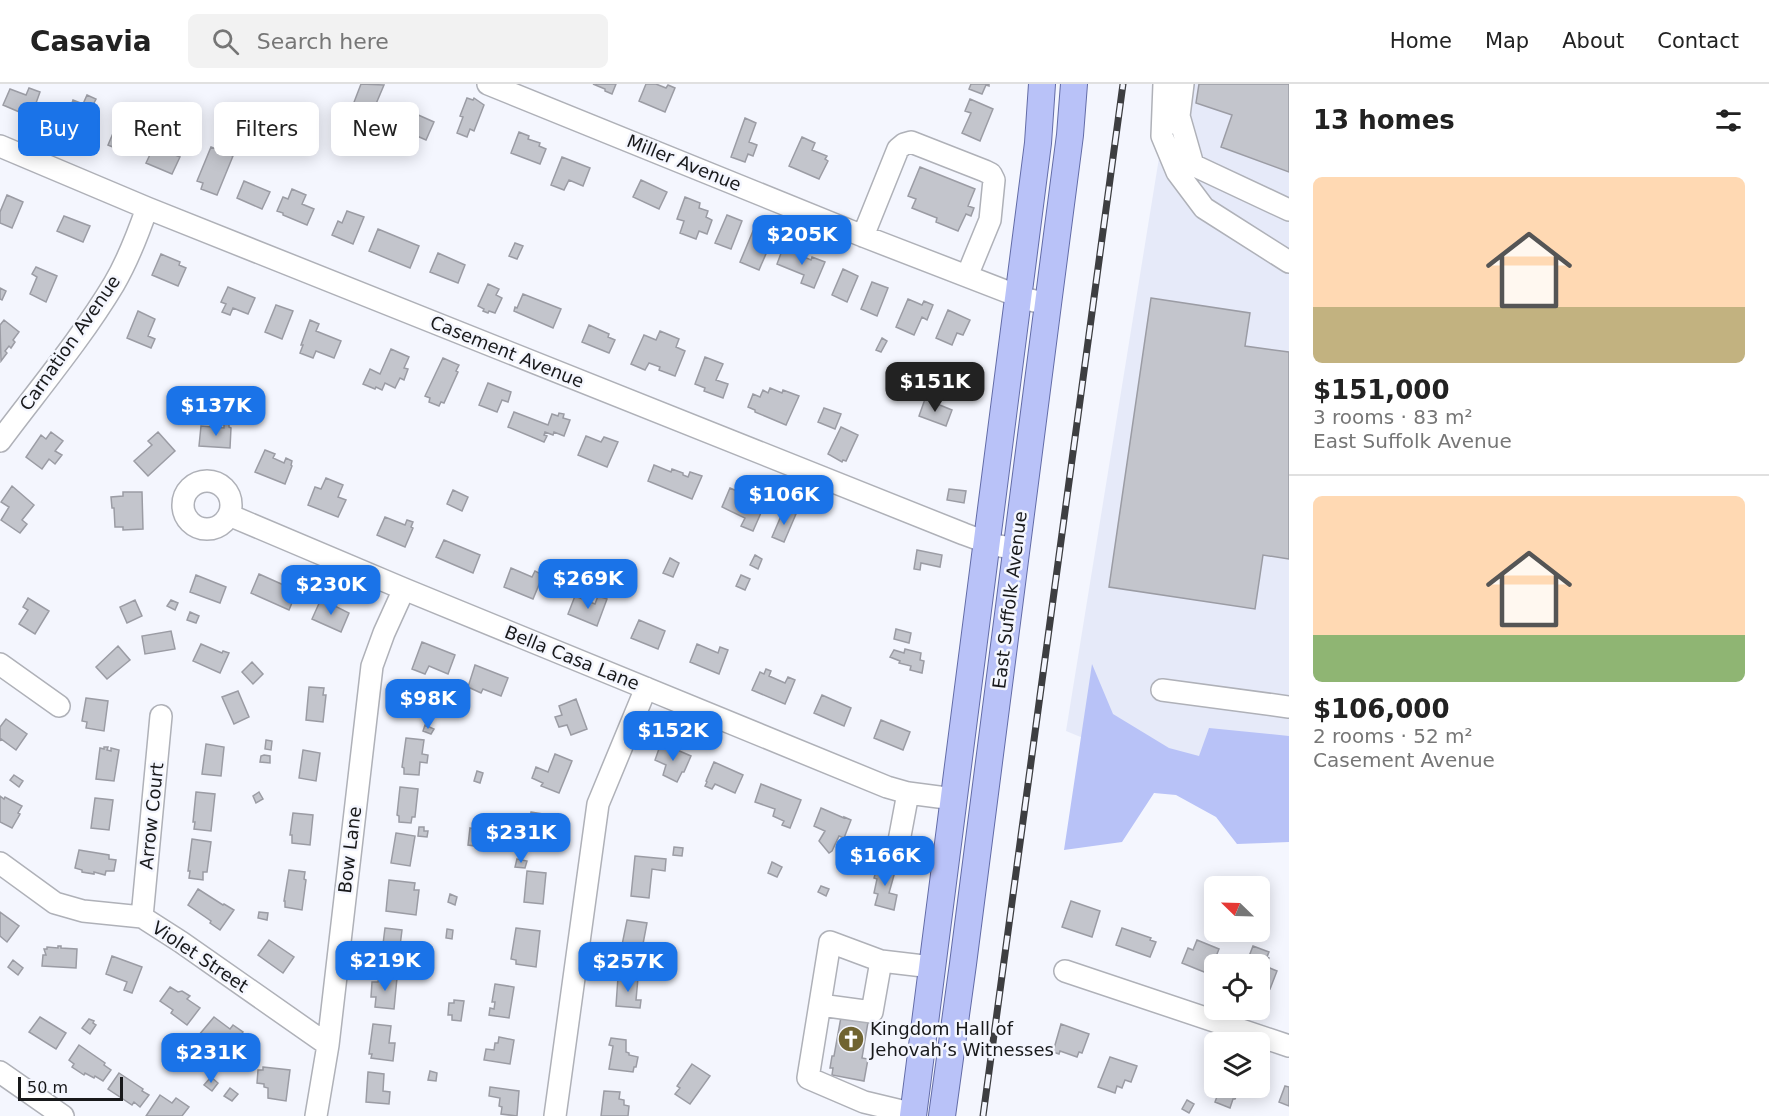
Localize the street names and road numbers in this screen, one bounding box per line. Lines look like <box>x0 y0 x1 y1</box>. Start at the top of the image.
street label: Miller Avenue <box>624 130 744 195</box>
street label: Carnation Avenue <box>15 271 124 414</box>
street label: Casement Avenue <box>427 311 587 392</box>
street label: East Suffolk Avenue <box>988 510 1031 690</box>
street label: Bella Casa Lane <box>502 621 643 694</box>
street label: Arrow Court <box>135 761 168 870</box>
street label: Bow Lane <box>334 805 365 895</box>
street label: Violet Street <box>148 917 252 996</box>

